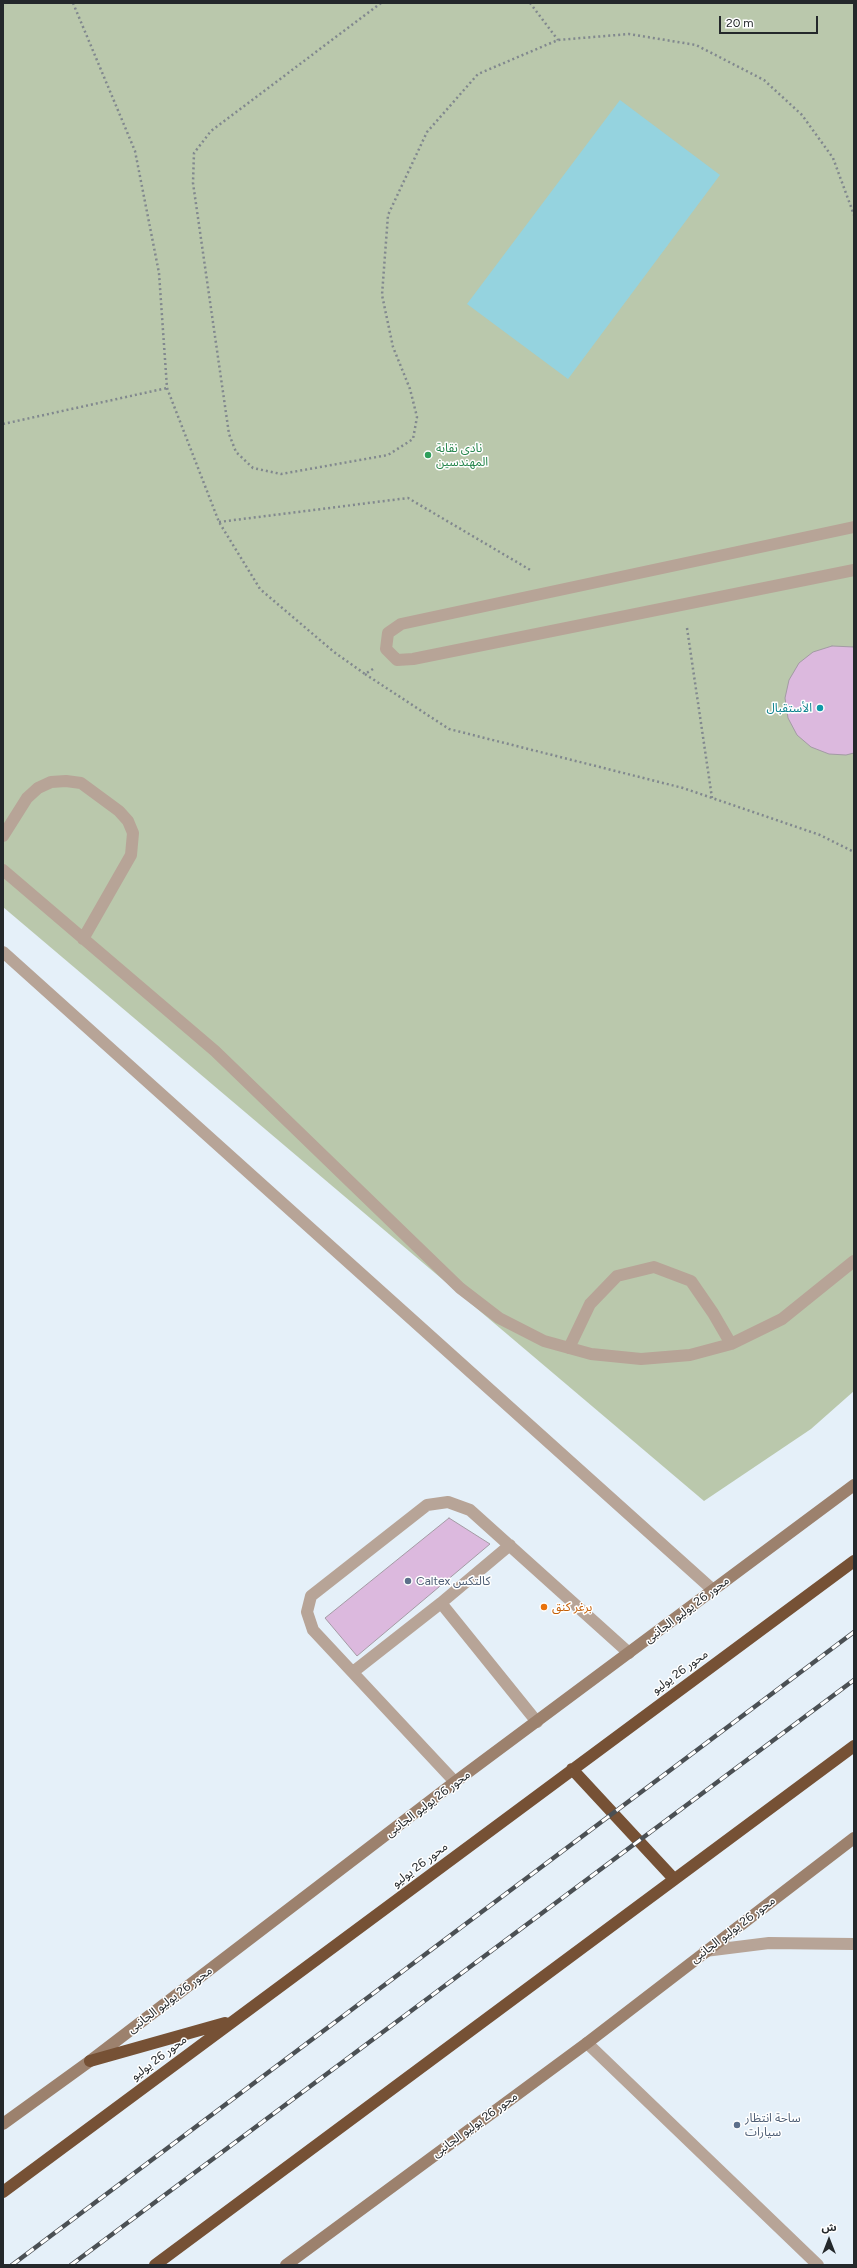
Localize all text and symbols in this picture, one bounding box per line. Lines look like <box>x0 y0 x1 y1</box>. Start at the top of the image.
scale bar <box>721 8 820 34</box>
text: 20 m <box>726 16 754 30</box>
place label: نادى نقابة المهندسين <box>436 441 488 469</box>
marker: نادى نقابة المهندسين <box>423 450 433 460</box>
place label: الأستقبال <box>766 701 812 715</box>
marker: الأستقبال <box>815 703 825 713</box>
street label: محور 26 يوليو الجانبى <box>642 1573 732 1647</box>
place label: Caltex كالتكس <box>416 1574 490 1588</box>
marker: Caltex كالتكس <box>403 1576 413 1586</box>
place label: برغر كنق <box>552 1600 592 1614</box>
marker: برغر كنق <box>539 1602 549 1612</box>
street label: محور 26 يوليو <box>649 1647 711 1697</box>
street label: محور 26 يوليو الجانبى <box>383 1767 473 1841</box>
street label: محور 26 يوليو <box>389 1839 451 1891</box>
street label: محور 26 يوليو الجانبى <box>688 1893 778 1967</box>
street label: محور 26 يوليو الجانبى <box>125 1963 215 2037</box>
street label: محور 26 يوليو <box>128 2032 190 2084</box>
street label: محور 26 يوليو الجانبى <box>429 2089 521 2161</box>
place label: ساحة انتظار سيارات <box>745 2111 801 2139</box>
marker: ساحة انتظار سيارات <box>732 2120 742 2130</box>
north arrow <box>809 2220 849 2260</box>
text: ش <box>821 2221 837 2234</box>

